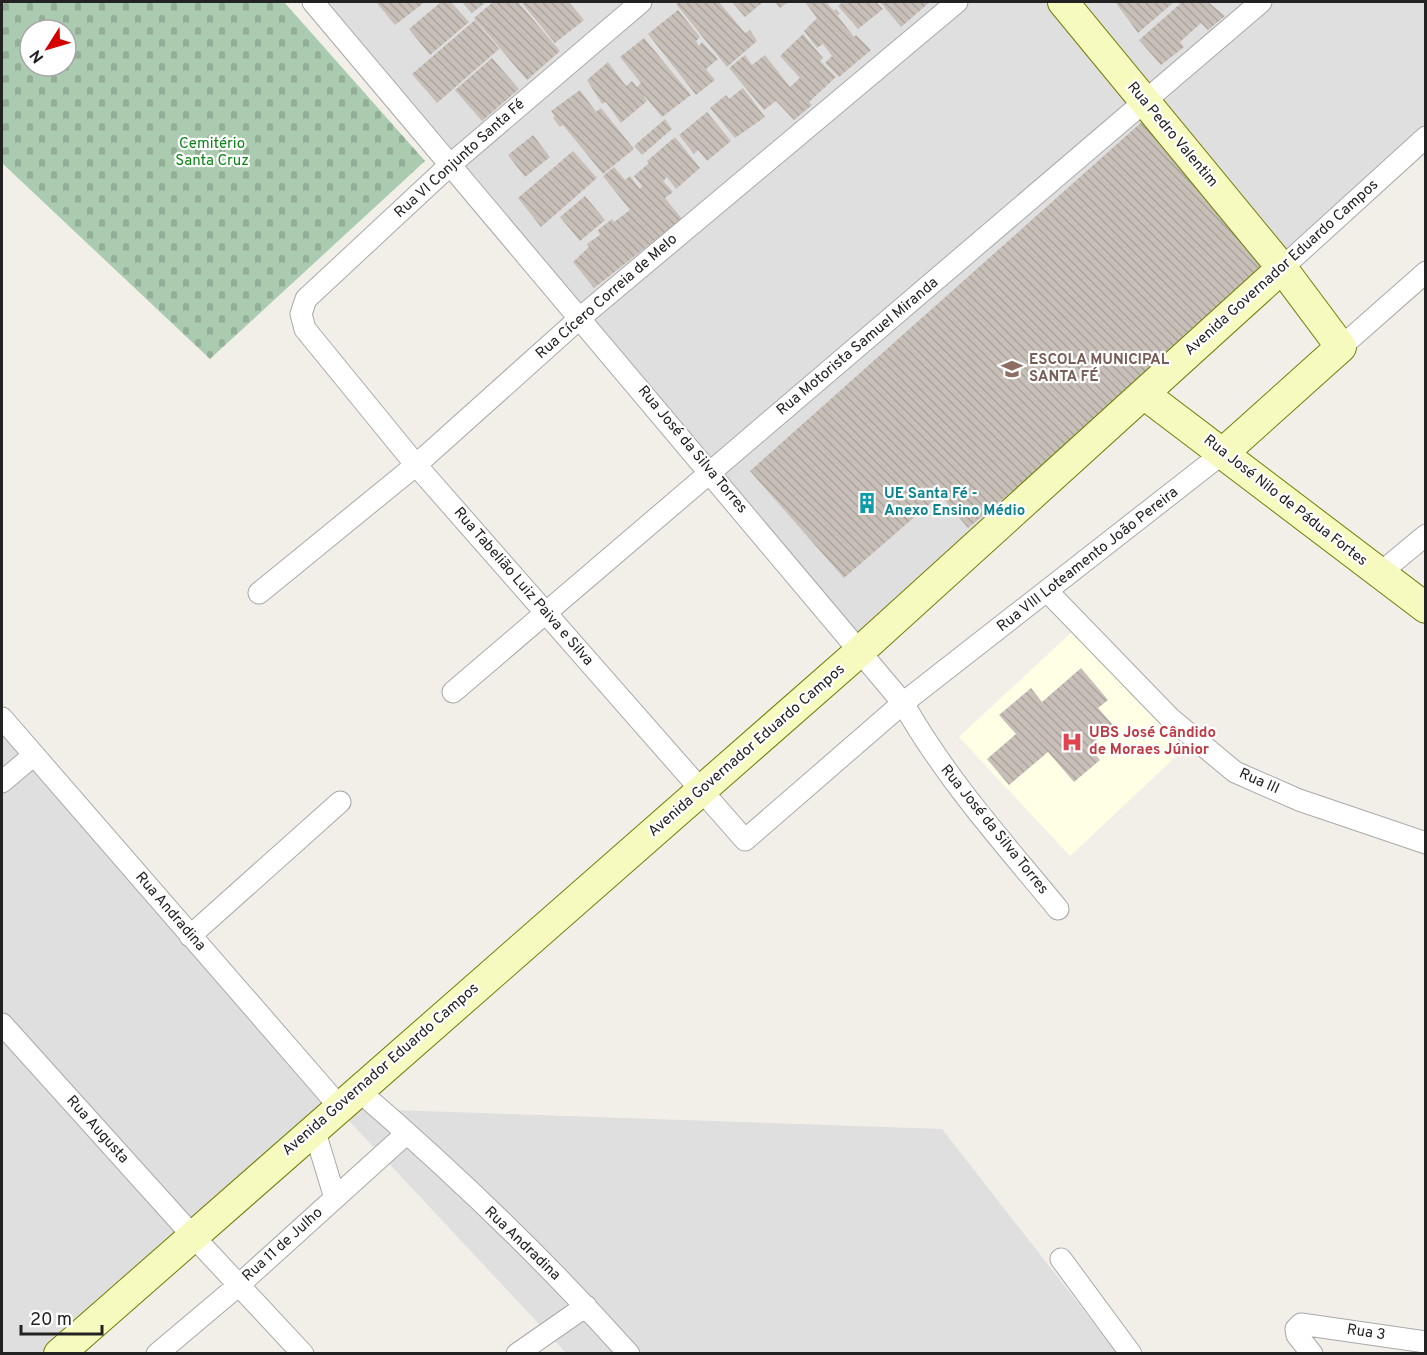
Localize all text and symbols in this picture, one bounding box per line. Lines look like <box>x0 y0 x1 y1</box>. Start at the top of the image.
north arrow <box>18 18 78 78</box>
text: N <box>26 45 49 66</box>
street label: Rua Pedro Valentim <box>1122 78 1222 192</box>
street label: Rua VI Conjunto Santa Fé <box>391 95 529 223</box>
park label: Cemitério Santa Cruz <box>175 135 249 171</box>
street label: Avenida Governador Eduardo Campos <box>1181 176 1383 360</box>
street label: Rua Cícero Correia de Melo <box>532 230 682 364</box>
street label: Rua Motorista Samuel Miranda <box>773 274 943 420</box>
place label: ESCOLA MUNICIPAL SANTA FÉ <box>1029 351 1170 387</box>
school or university icon: ESCOLA MUNICIPAL SANTA FÉ <box>1000 357 1024 381</box>
street label: Rua José da Silva Torres <box>633 382 751 518</box>
street label: Rua José Nilo de Pádua Fortes <box>1199 431 1371 571</box>
street label: Rua VIII Loteamento João Pereira <box>994 483 1182 637</box>
place label: UE Santa Fé - Anexo Ensino Médio <box>884 485 1025 521</box>
building icon: UE Santa Fé - Anexo Ensino Médio <box>855 491 879 515</box>
street label: Rua Tabelião Luiz Paiva e Silva <box>449 504 597 670</box>
street label: Avenida Governador Eduardo Campos <box>645 660 849 842</box>
place label: UBS José Cândido de Moraes Júnior <box>1089 724 1216 760</box>
hospital icon: UBS José Cândido de Moraes Júnior <box>1060 730 1084 754</box>
street label: Rua José da Silva Torres <box>936 761 1052 899</box>
street label: Rua III <box>1236 765 1282 799</box>
street label: Rua Andradina <box>130 869 210 955</box>
street label: Avenida Governador Eduardo Campos <box>279 979 483 1161</box>
street label: Rua Augusta <box>62 1092 132 1168</box>
street label: Rua Andradina <box>480 1203 564 1285</box>
street label: Rua 11 de Julho <box>239 1204 327 1286</box>
scale bar <box>21 1298 102 1336</box>
text: 20 m <box>30 1309 72 1332</box>
street label: Rua 3 <box>1345 1321 1387 1345</box>

